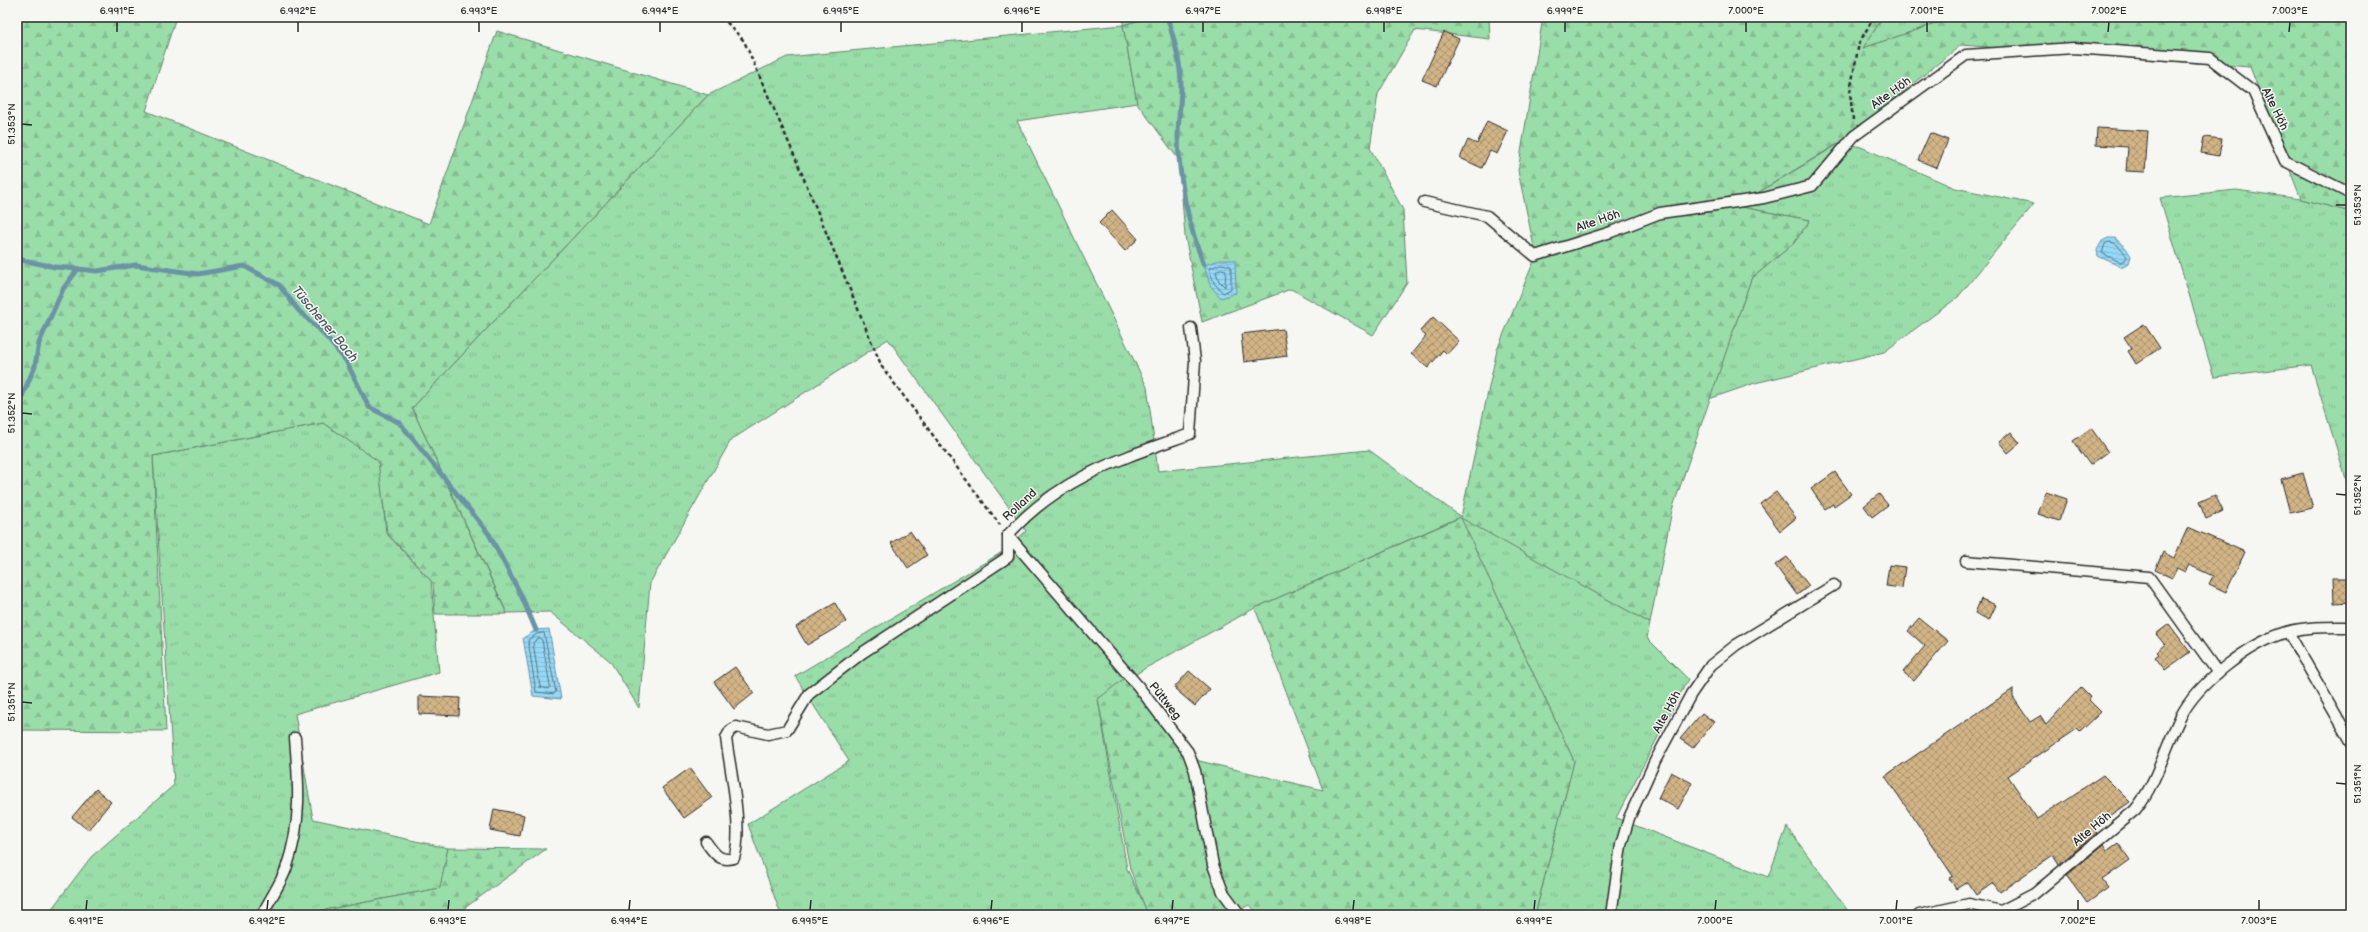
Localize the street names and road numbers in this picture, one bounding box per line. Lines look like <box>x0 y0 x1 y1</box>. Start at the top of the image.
street label: Alte Höh <box>1868 73 1914 113</box>
street label: Alte Höh <box>2258 85 2292 133</box>
street label: Alte Höh <box>1574 206 1622 236</box>
street label: Rolland <box>1000 485 1040 524</box>
street label: Püttweg <box>1146 679 1184 723</box>
street label: Alte Höh <box>1650 688 1685 736</box>
street label: Alte Höh <box>2070 808 2115 849</box>

